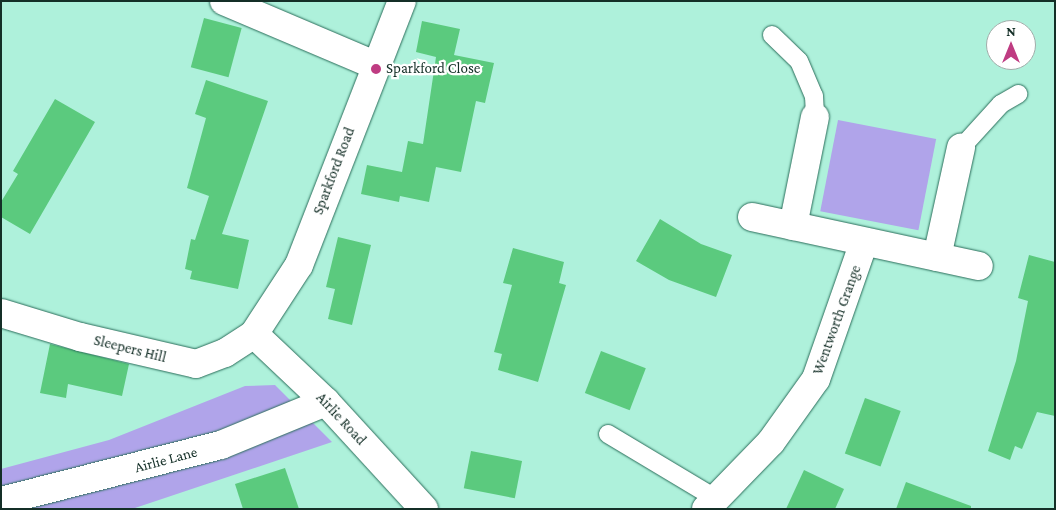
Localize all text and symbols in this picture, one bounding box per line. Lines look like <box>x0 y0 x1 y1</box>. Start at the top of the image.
north arrow <box>986 20 1036 70</box>
text: N <box>1006 23 1016 39</box>
place label: Sparkford Close <box>386 60 480 78</box>
marker: Sparkford Close <box>370 63 382 75</box>
street label: Sparkford Road <box>309 125 359 217</box>
street label: Wentworth Grange <box>809 263 865 377</box>
street label: Sleepers Hill <box>92 331 168 367</box>
street label: Airlie Road <box>312 389 370 449</box>
street label: Airlie Lane <box>133 443 199 477</box>

